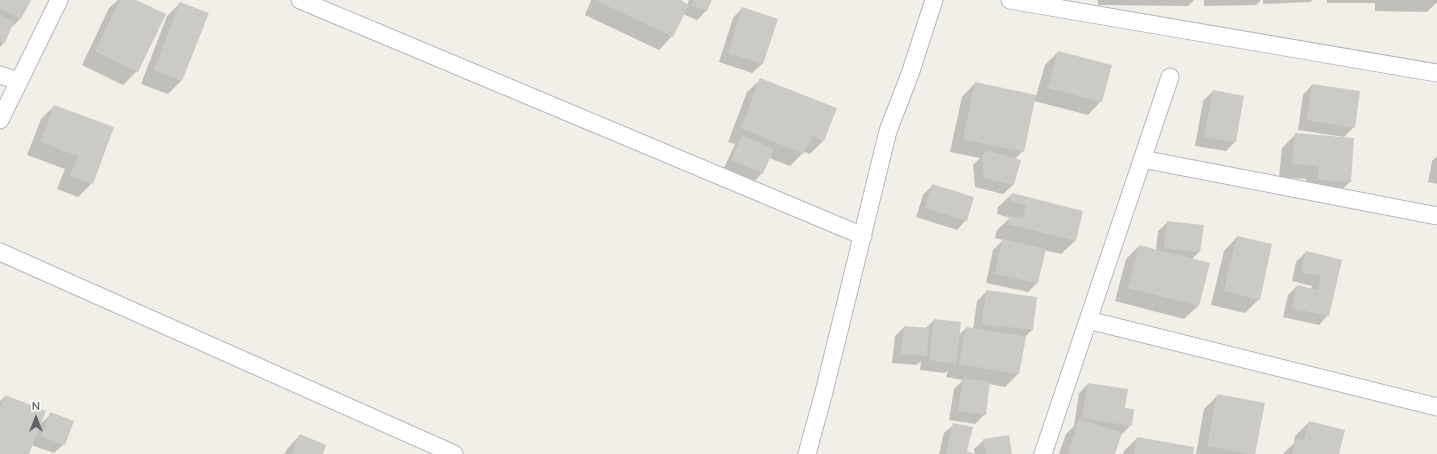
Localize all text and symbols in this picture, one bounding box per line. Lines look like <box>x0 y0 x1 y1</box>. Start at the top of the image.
north arrow <box>16 398 56 438</box>
text: N <box>32 399 40 413</box>

